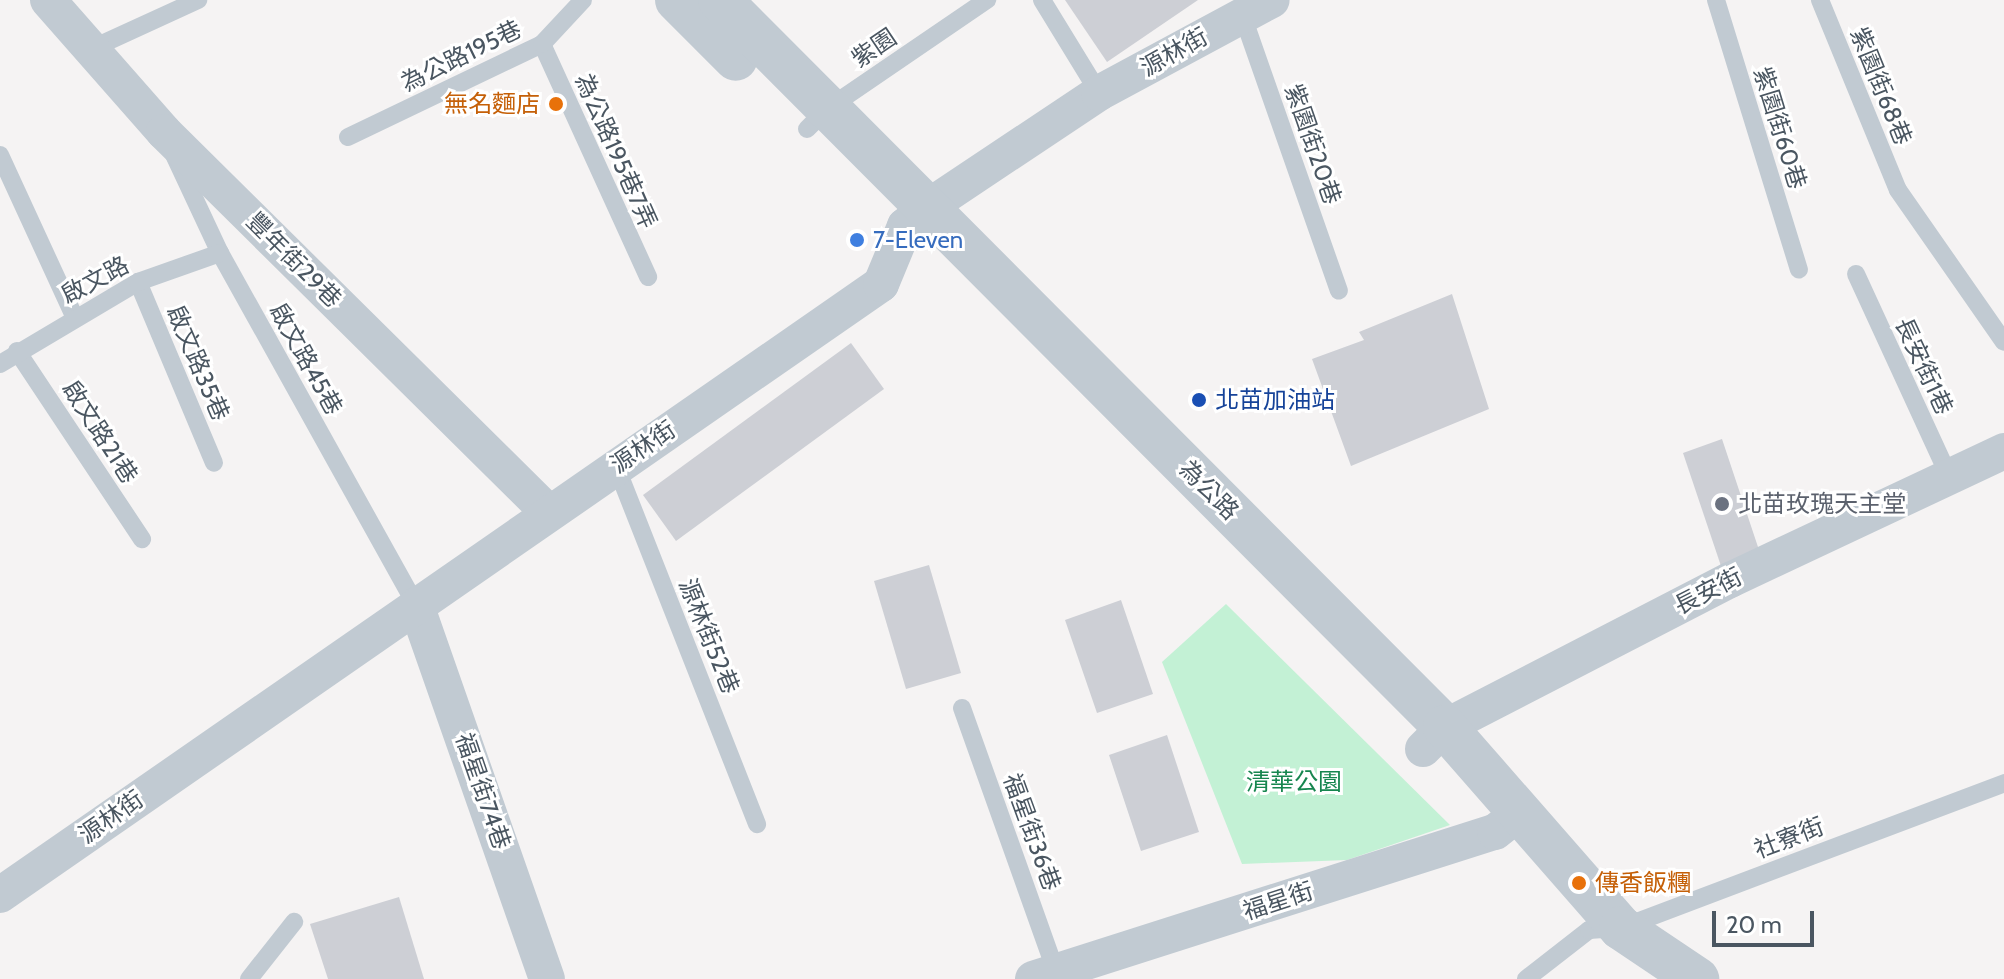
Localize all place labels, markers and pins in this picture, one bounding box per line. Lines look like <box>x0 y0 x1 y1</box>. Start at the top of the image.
place label: 無名麵店 <box>444 90 540 118</box>
marker: 無名麵店 <box>547 95 565 113</box>
place label: 7-Eleven <box>873 226 963 254</box>
marker: 7-Eleven <box>848 231 866 249</box>
place label: 北苗加油站 <box>1215 386 1335 414</box>
marker: 北苗加油站 <box>1190 391 1208 409</box>
place label: 北苗玫瑰天主堂 <box>1738 490 1906 518</box>
marker: 北苗玫瑰天主堂 <box>1713 495 1731 513</box>
place label: 傳香飯糰 <box>1595 869 1691 897</box>
marker: 傳香飯糰 <box>1570 874 1588 892</box>

